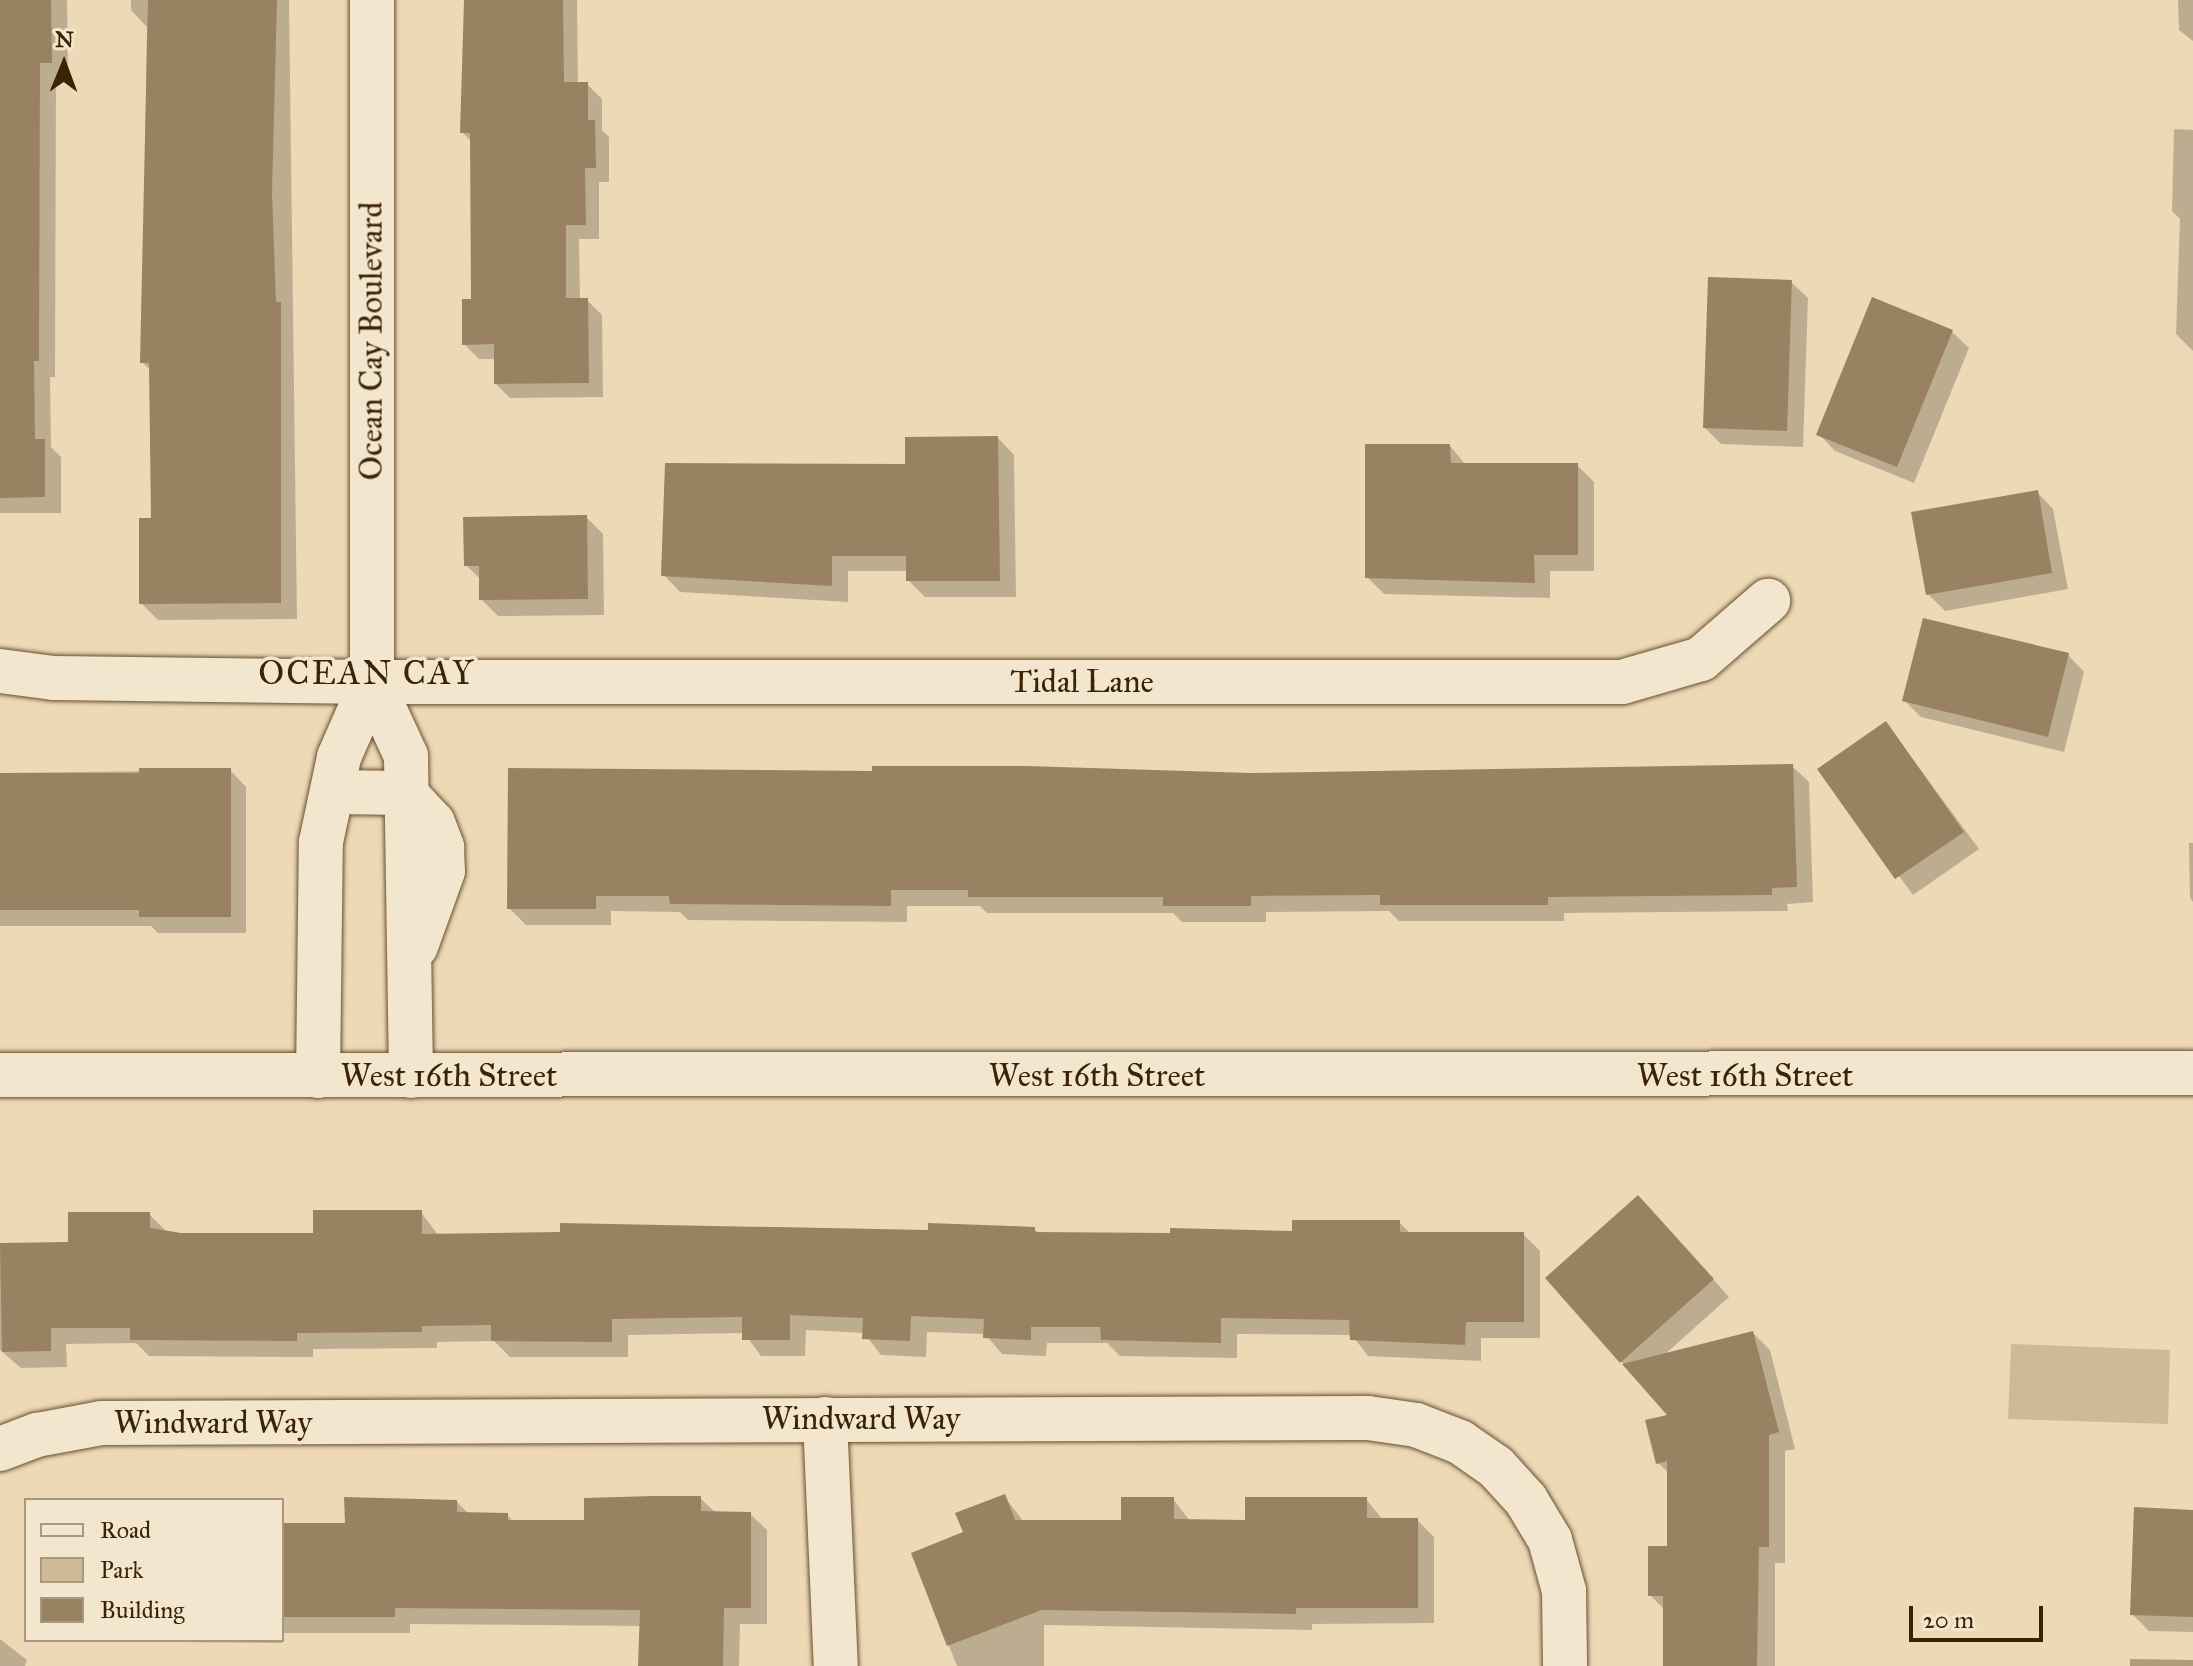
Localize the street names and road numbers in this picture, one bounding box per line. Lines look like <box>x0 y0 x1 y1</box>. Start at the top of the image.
street label: Ocean Cay Boulevard <box>353 202 391 480</box>
street label: Tidal Lane <box>1010 663 1154 701</box>
street label: West 16th Street <box>341 1057 557 1095</box>
street label: West 16th Street <box>989 1057 1205 1095</box>
street label: West 16th Street <box>1637 1057 1853 1095</box>
street label: Windward Way <box>762 1400 960 1438</box>
street label: Windward Way <box>114 1404 312 1442</box>

